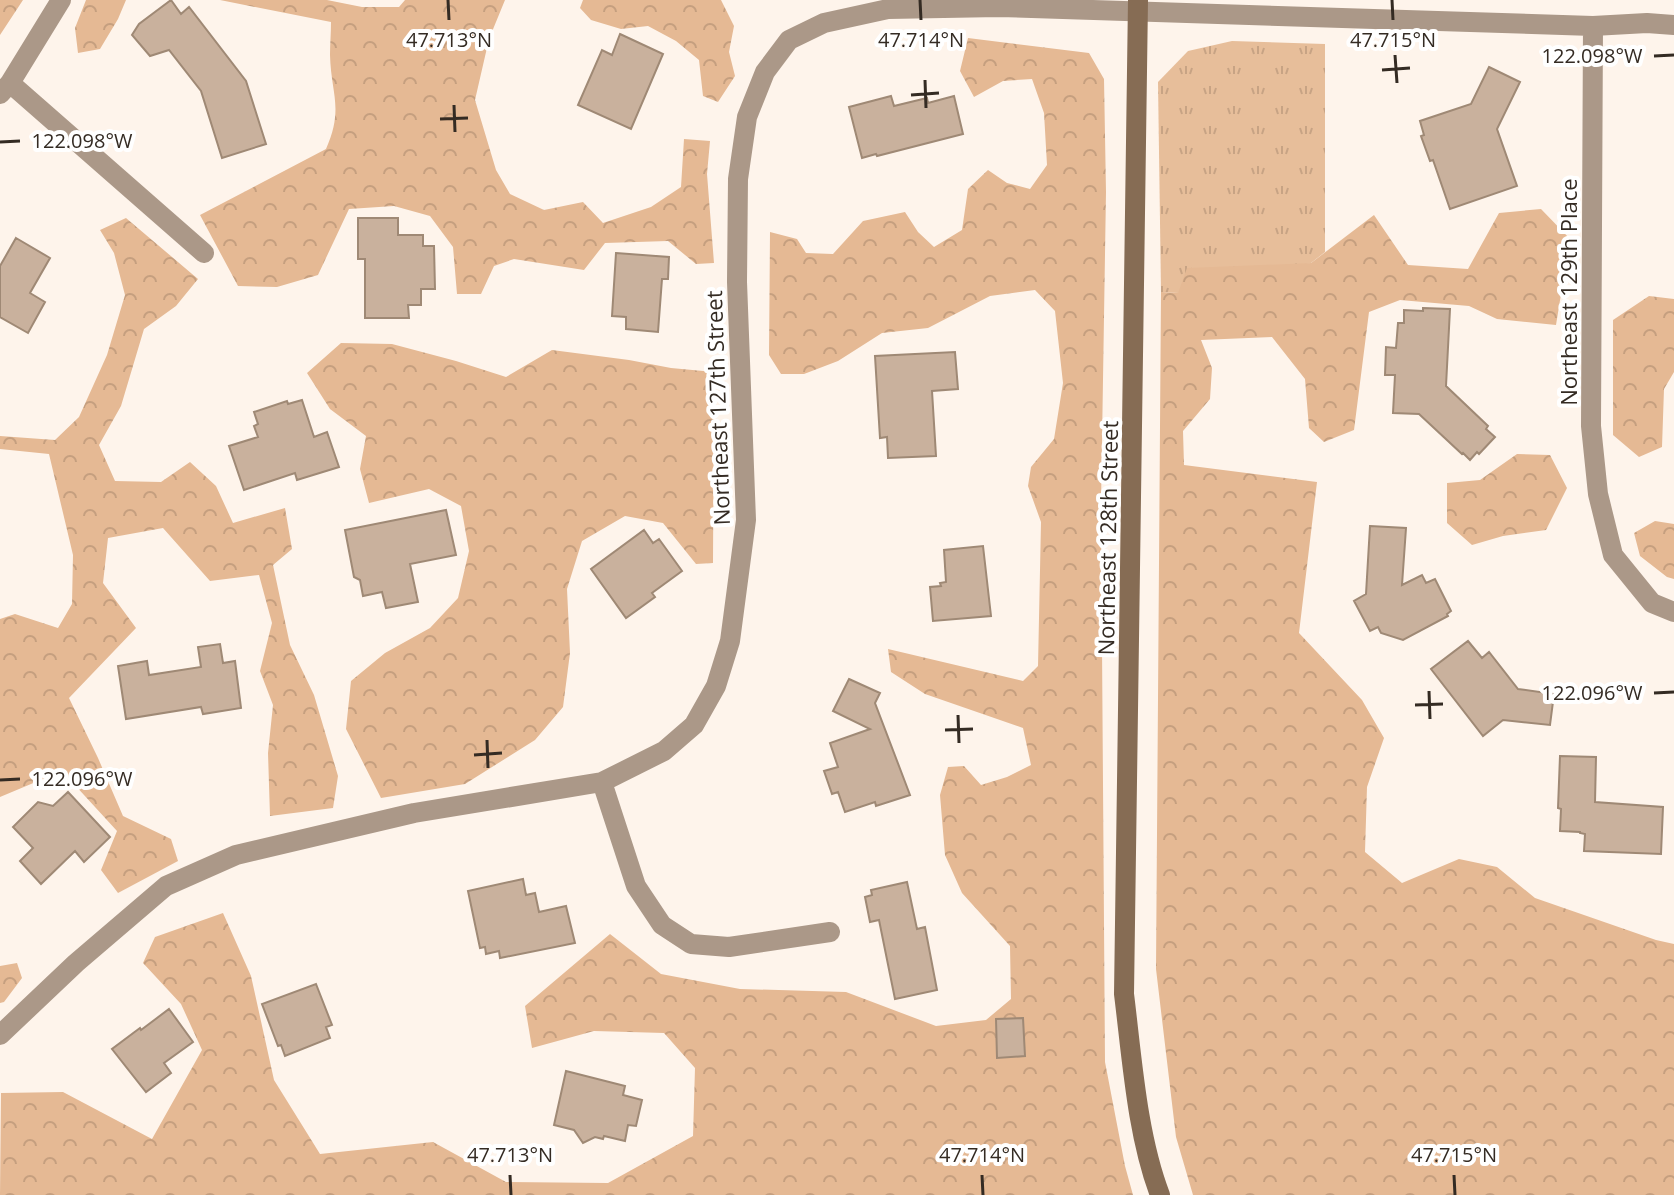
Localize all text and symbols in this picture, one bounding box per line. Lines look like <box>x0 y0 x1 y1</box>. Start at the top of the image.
text: 47.713°N <box>406 26 492 53</box>
text: 47.714°N <box>878 26 964 53</box>
text: 47.715°N <box>1350 26 1436 53</box>
text: 122.098°W <box>1542 42 1643 69</box>
text: 122.098°W <box>32 127 133 154</box>
street label: Northeast 129th Place <box>1553 178 1583 406</box>
street label: Northeast 127th Street <box>698 290 736 526</box>
street label: Northeast 128th Street <box>1090 420 1124 656</box>
text: 122.096°W <box>1542 679 1643 706</box>
text: 122.096°W <box>32 765 133 792</box>
text: 47.713°N <box>467 1141 553 1168</box>
text: 47.714°N <box>939 1141 1025 1168</box>
text: 47.715°N <box>1411 1141 1497 1168</box>

